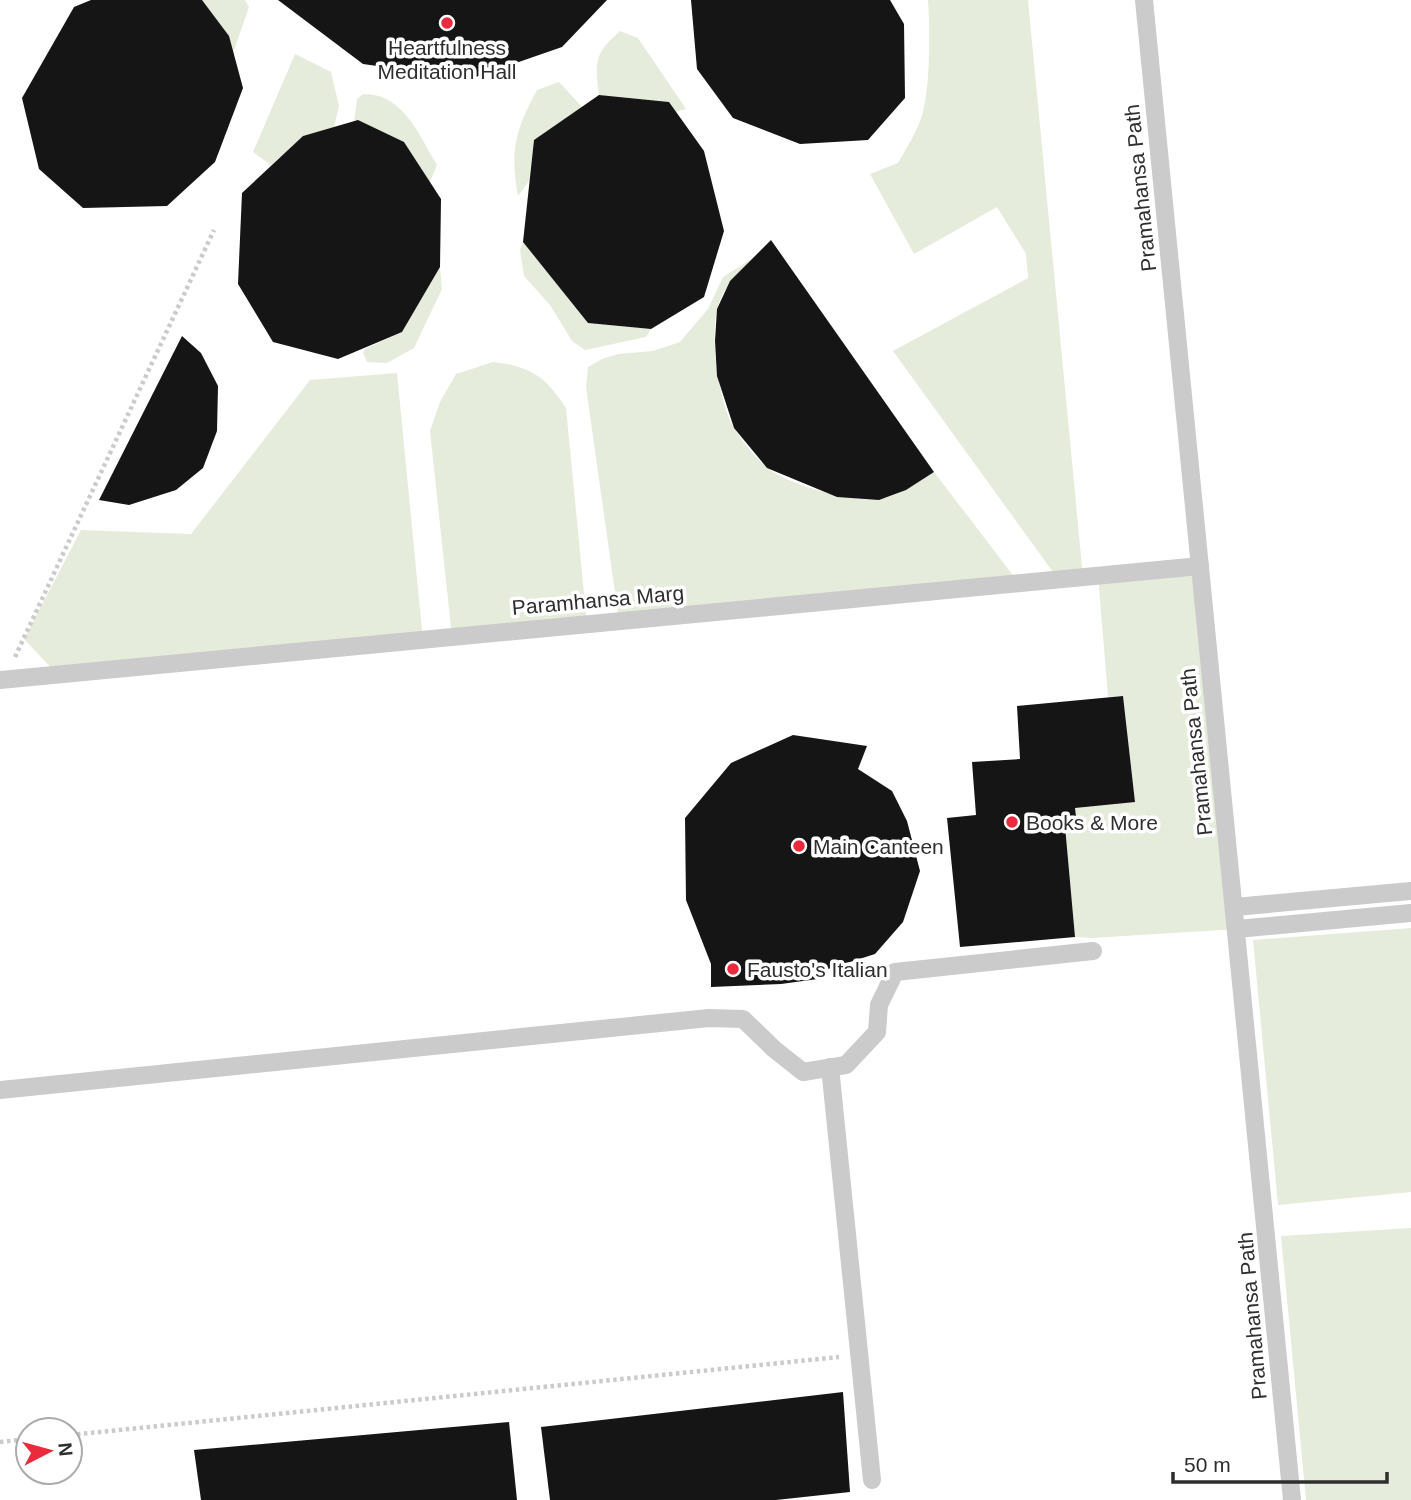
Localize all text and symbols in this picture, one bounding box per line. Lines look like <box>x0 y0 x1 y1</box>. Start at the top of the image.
marker: Heartfulness Meditation Hall <box>439 15 455 31</box>
place label: Heartfulness Meditation Hall <box>378 36 516 83</box>
street label: Pramahansa Path <box>1120 103 1160 273</box>
street label: Paramhansa Marg <box>511 581 685 619</box>
street label: Pramahansa Path <box>1176 667 1216 837</box>
place label: Books & More <box>1026 811 1158 834</box>
marker: Books & More <box>1004 814 1020 830</box>
place label: Main Canteen <box>813 835 944 858</box>
marker: Main Canteen <box>791 838 807 854</box>
place label: Fausto's Italian <box>747 958 888 981</box>
marker: Fausto's Italian <box>725 961 741 977</box>
street label: Pramahansa Path <box>1233 1231 1271 1401</box>
north arrow <box>14 1416 84 1486</box>
scale bar <box>1173 1440 1386 1484</box>
text: N <box>54 1441 77 1457</box>
text: 50 m <box>1184 1453 1231 1476</box>

